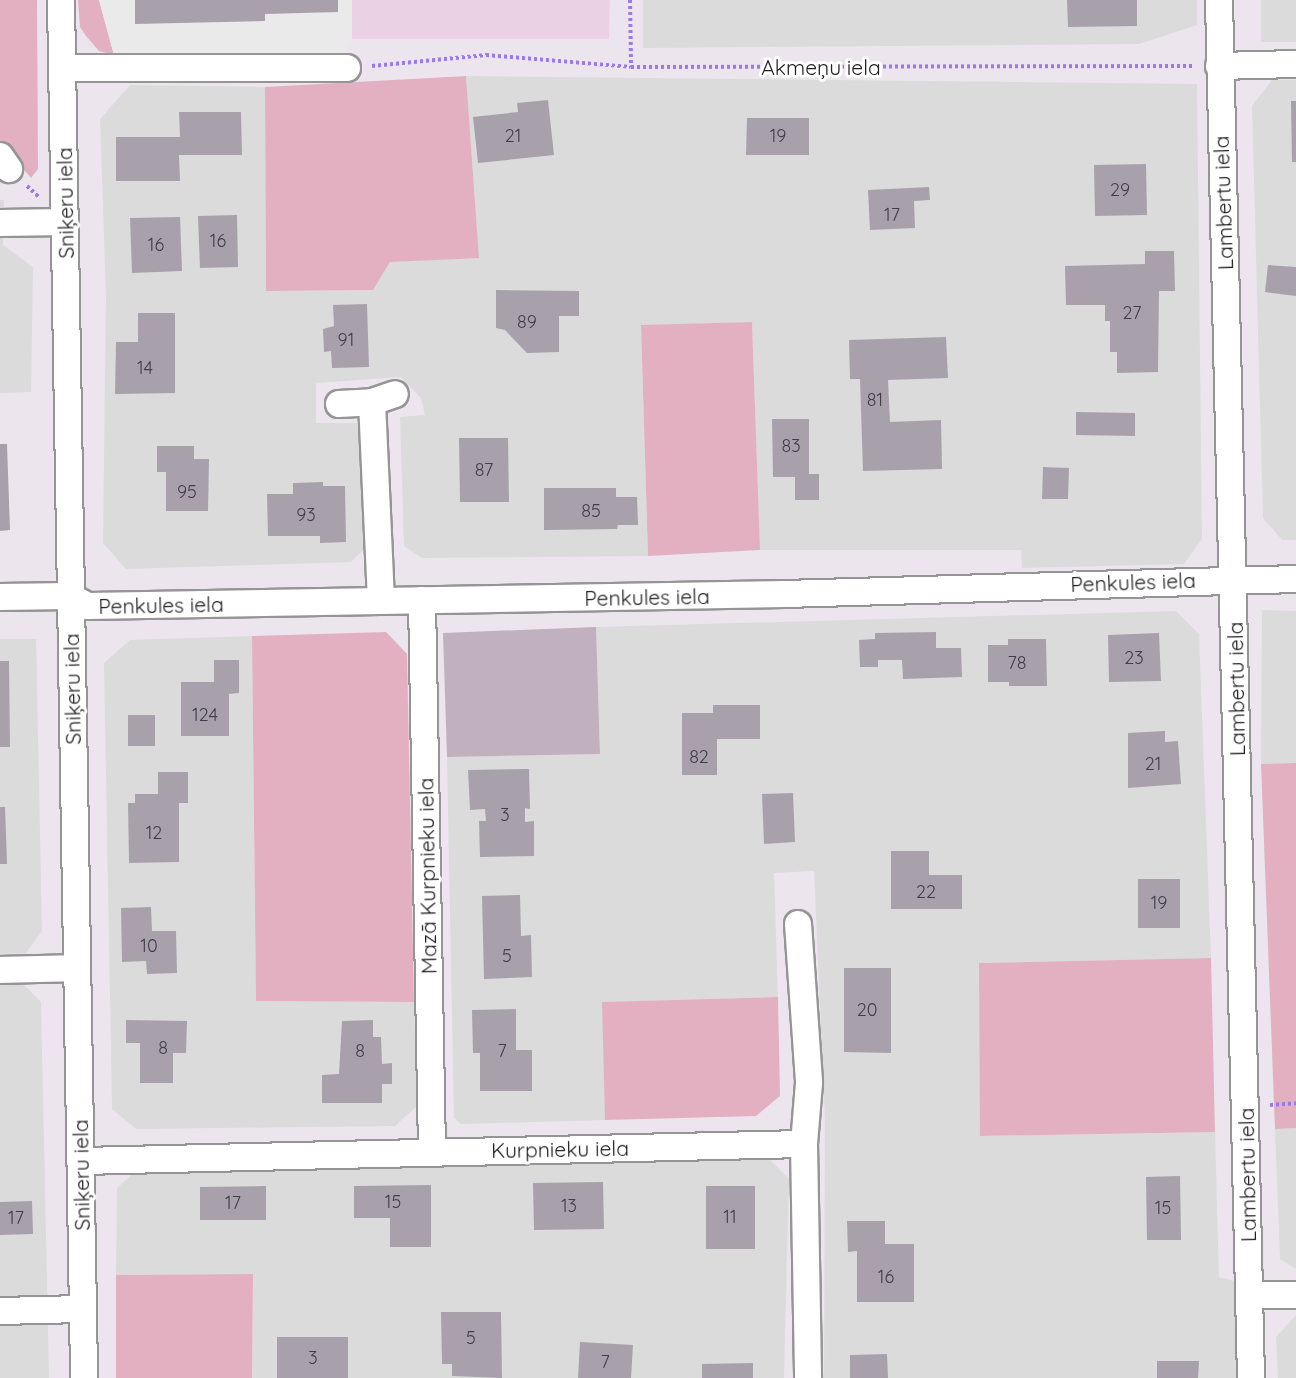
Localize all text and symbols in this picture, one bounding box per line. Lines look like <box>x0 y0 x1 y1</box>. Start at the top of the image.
street label: Akmeņu iela <box>761 54 881 80</box>
house number: 21 <box>505 125 521 147</box>
house number: 19 <box>770 125 786 147</box>
street label: Lambertu iela <box>1208 135 1238 271</box>
street label: Sniķeru iela <box>51 147 79 259</box>
house number: 29 <box>1110 179 1130 201</box>
house number: 17 <box>884 204 900 226</box>
house number: 16 <box>210 230 226 252</box>
house number: 16 <box>148 234 164 256</box>
house number: 27 <box>1123 302 1141 324</box>
house number: 89 <box>517 311 537 333</box>
house number: 91 <box>338 329 354 351</box>
house number: 14 <box>137 357 153 379</box>
house number: 81 <box>867 389 883 411</box>
house number: 83 <box>781 435 801 457</box>
house number: 87 <box>475 459 493 481</box>
house number: 95 <box>177 481 197 503</box>
house number: 85 <box>581 500 601 522</box>
house number: 93 <box>296 504 316 526</box>
street label: Penkules iela <box>1070 567 1196 597</box>
street label: Penkules iela <box>584 583 710 611</box>
street label: Penkules iela <box>98 591 224 619</box>
street label: Lambertu iela <box>1222 622 1250 756</box>
street label: Sniķeru iela <box>58 633 86 745</box>
house number: 23 <box>1124 647 1144 669</box>
house number: 78 <box>1008 652 1026 674</box>
house number: 124 <box>192 704 218 726</box>
house number: 82 <box>689 746 709 768</box>
house number: 21 <box>1145 753 1161 775</box>
street label: Mazā Kurpnieku iela <box>413 778 441 974</box>
house number: 3 <box>500 804 510 826</box>
house number: 12 <box>146 822 162 844</box>
house number: 22 <box>916 881 936 903</box>
house number: 19 <box>1151 892 1167 914</box>
house number: 10 <box>140 935 158 957</box>
house number: 5 <box>502 945 512 967</box>
house number: 20 <box>857 999 877 1021</box>
house number: 8 <box>158 1037 168 1059</box>
house number: 8 <box>355 1040 365 1062</box>
house number: 7 <box>497 1040 507 1062</box>
street label: Lambertu iela <box>1233 1108 1261 1242</box>
street label: Sniķeru iela <box>67 1119 95 1231</box>
street label: Kurpnieku iela <box>491 1135 629 1163</box>
house number: 15 <box>385 1191 401 1213</box>
house number: 17 <box>225 1192 241 1214</box>
house number: 13 <box>561 1195 577 1217</box>
house number: 15 <box>1155 1197 1171 1219</box>
house number: 11 <box>723 1206 737 1228</box>
house number: 17 <box>8 1207 24 1229</box>
house number: 16 <box>878 1266 894 1288</box>
house number: 5 <box>466 1327 476 1349</box>
house number: 3 <box>308 1347 318 1369</box>
house number: 7 <box>600 1351 610 1373</box>

